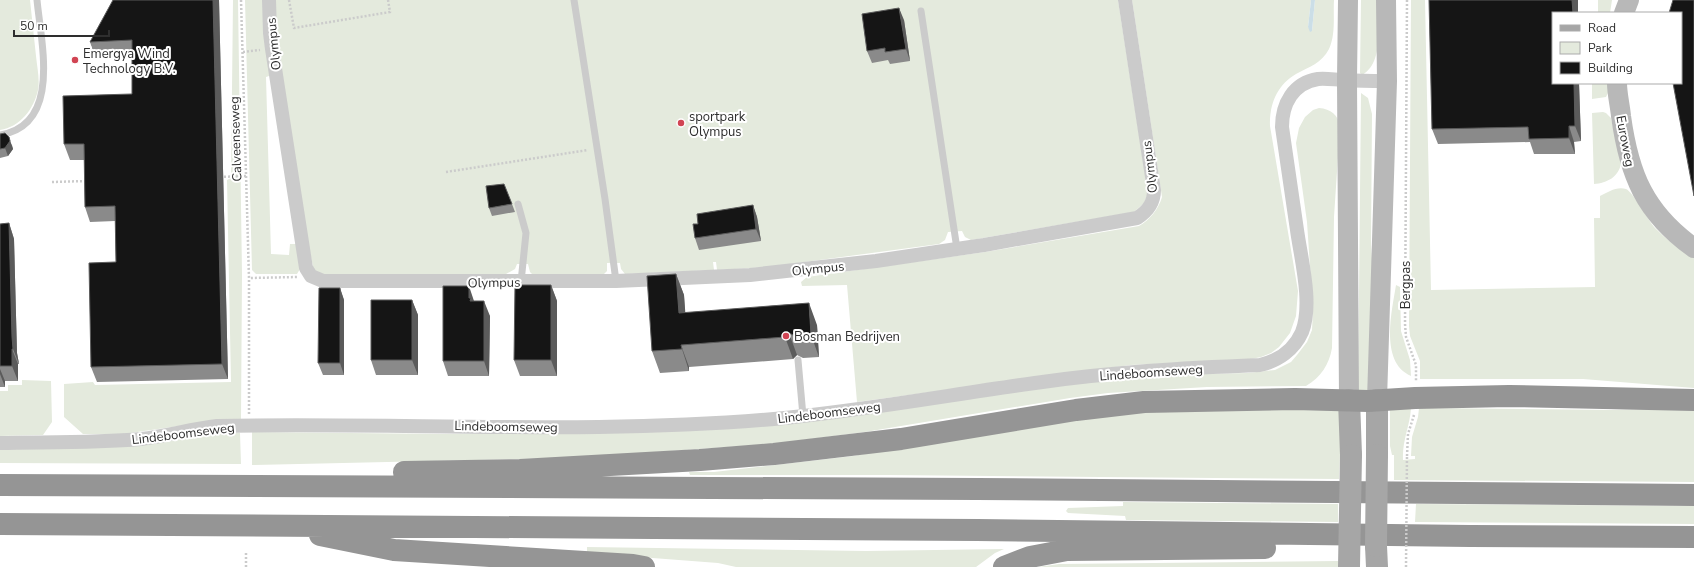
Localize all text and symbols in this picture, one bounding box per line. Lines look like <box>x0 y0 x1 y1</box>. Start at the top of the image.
scale bar <box>14 12 109 38</box>
legend <box>1552 12 1682 84</box>
street label: Olympus <box>262 17 286 71</box>
text: 50 m <box>20 18 48 34</box>
text: Road <box>1588 20 1616 36</box>
text: Park <box>1588 40 1613 56</box>
place label: Emergya Wind Technology B.V. <box>83 45 176 78</box>
marker: Emergya Wind Technology B.V. <box>70 55 80 65</box>
text: Building <box>1588 60 1633 76</box>
street label: Calveenseweg <box>226 96 246 182</box>
place label: sportpark Olympus <box>689 108 746 141</box>
street label: Euroweg <box>1611 114 1639 168</box>
marker: sportpark Olympus <box>676 118 686 128</box>
street label: Olympus <box>1138 140 1162 194</box>
street label: Olympus <box>791 257 845 281</box>
street label: Bergpas <box>1397 261 1415 309</box>
street label: Olympus <box>468 274 520 292</box>
place label: Bosman Bedrijven <box>794 328 900 346</box>
marker: Bosman Bedrijven <box>781 331 791 341</box>
street label: Lindeboomseweg <box>1099 360 1203 386</box>
street label: Lindeboomseweg <box>777 398 882 428</box>
street label: Lindeboomseweg <box>454 417 558 437</box>
street label: Lindeboomseweg <box>131 419 236 449</box>

